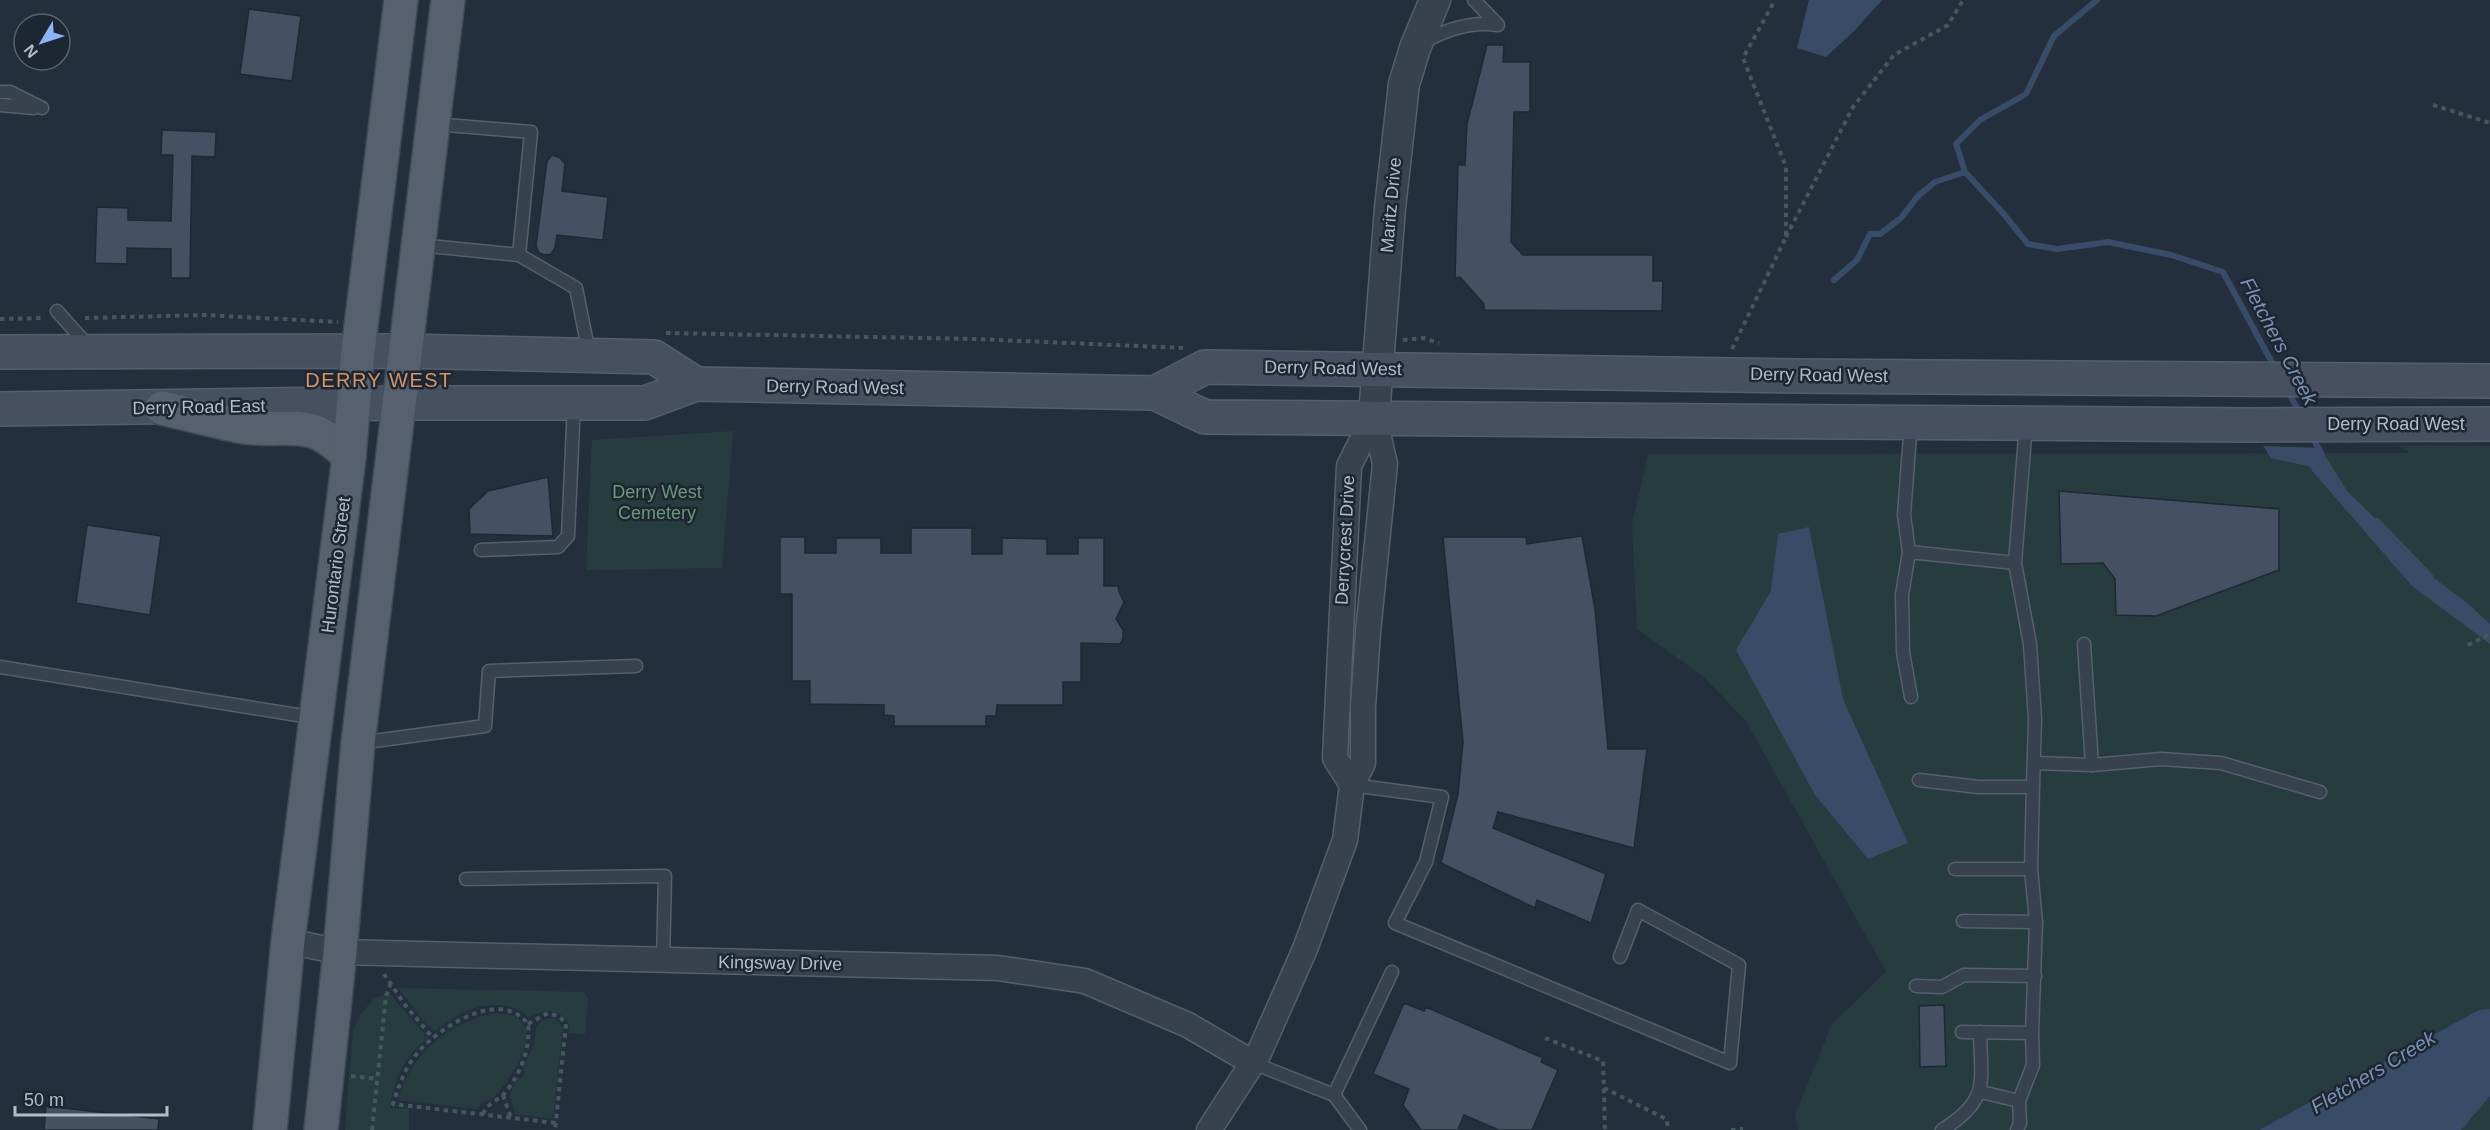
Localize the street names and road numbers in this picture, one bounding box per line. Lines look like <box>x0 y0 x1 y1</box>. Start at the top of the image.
street label: Maritz Drive <box>1377 156 1405 254</box>
street label: Derry Road West <box>1264 357 1402 379</box>
street label: Derry Road West <box>1750 364 1888 386</box>
street label: Derry Road West <box>766 376 904 398</box>
street label: Derry Road East <box>132 396 266 418</box>
street label: Derry Road West <box>2327 414 2465 434</box>
street label: Derrycrest Drive <box>1332 475 1358 605</box>
street label: Hurontario Street <box>318 496 354 634</box>
street label: Kingsway Drive <box>718 952 842 974</box>

